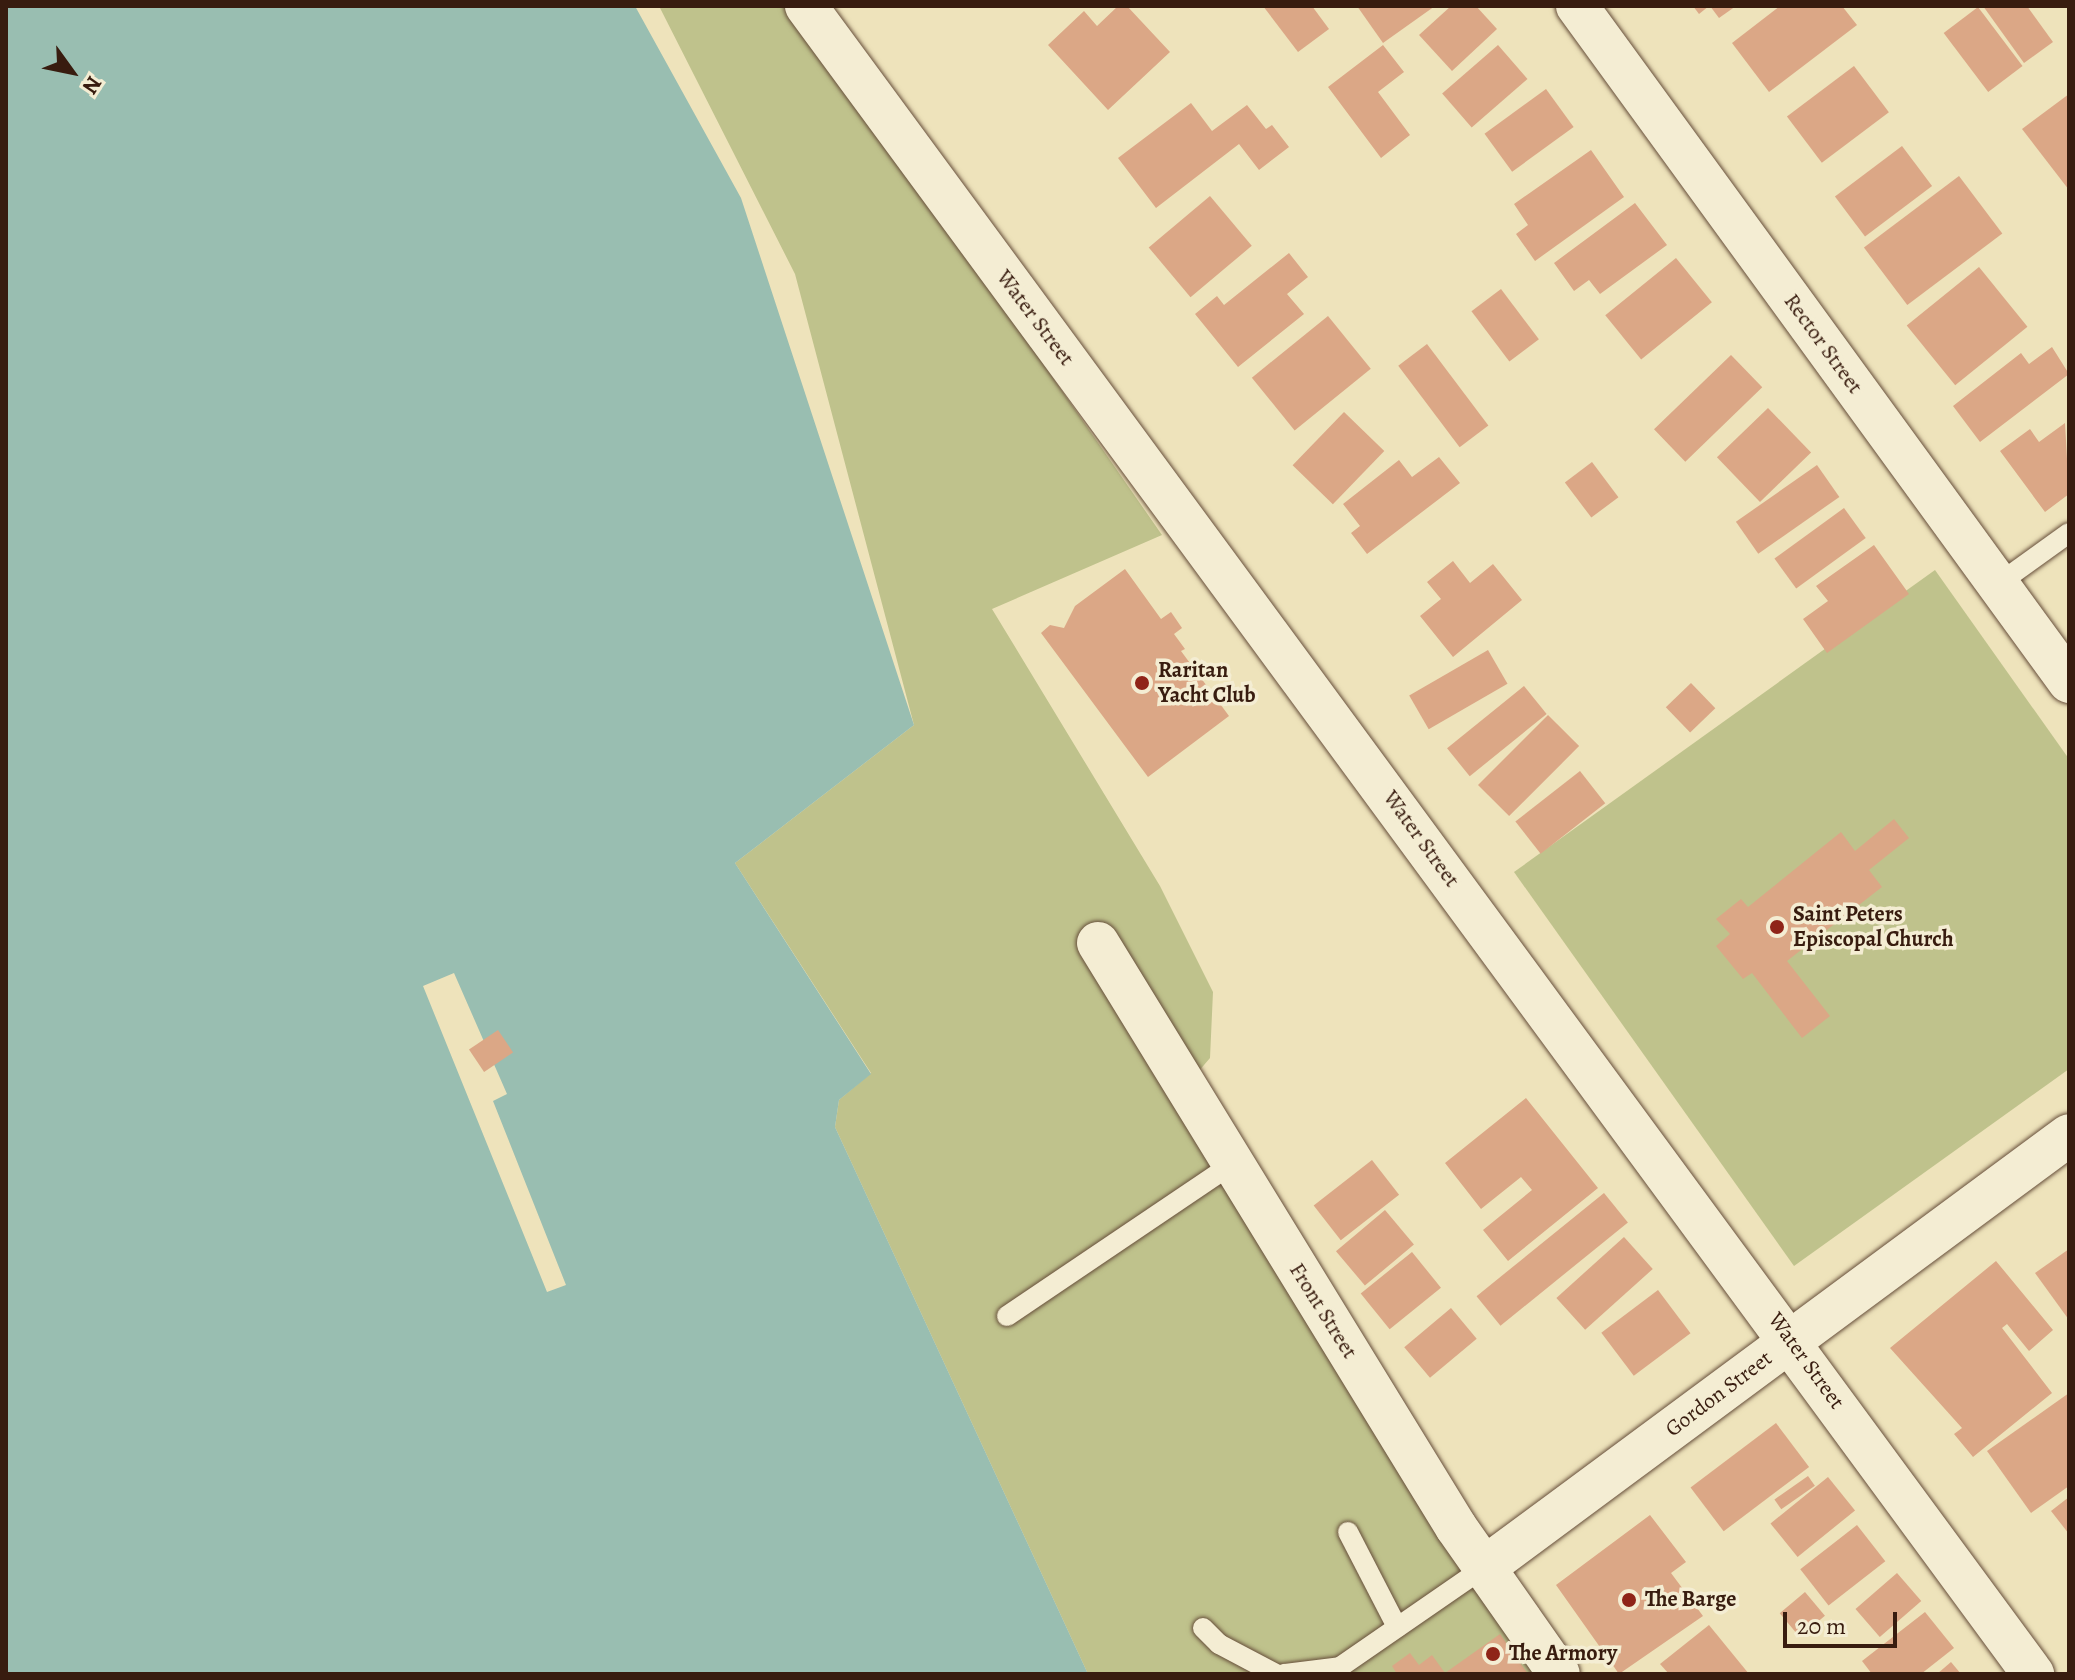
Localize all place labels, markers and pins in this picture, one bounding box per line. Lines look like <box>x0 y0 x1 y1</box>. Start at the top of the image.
place label: Raritan Yacht Club <box>1158 657 1255 708</box>
marker: Raritan Yacht Club <box>1133 674 1151 692</box>
place label: Saint Peters Episcopal Church <box>1793 901 1954 952</box>
marker: Saint Peters Episcopal Church <box>1768 918 1786 936</box>
place label: The Barge <box>1645 1587 1736 1613</box>
marker: The Barge <box>1620 1591 1638 1609</box>
place label: The Armory <box>1509 1641 1617 1667</box>
marker: The Armory <box>1484 1645 1502 1663</box>

